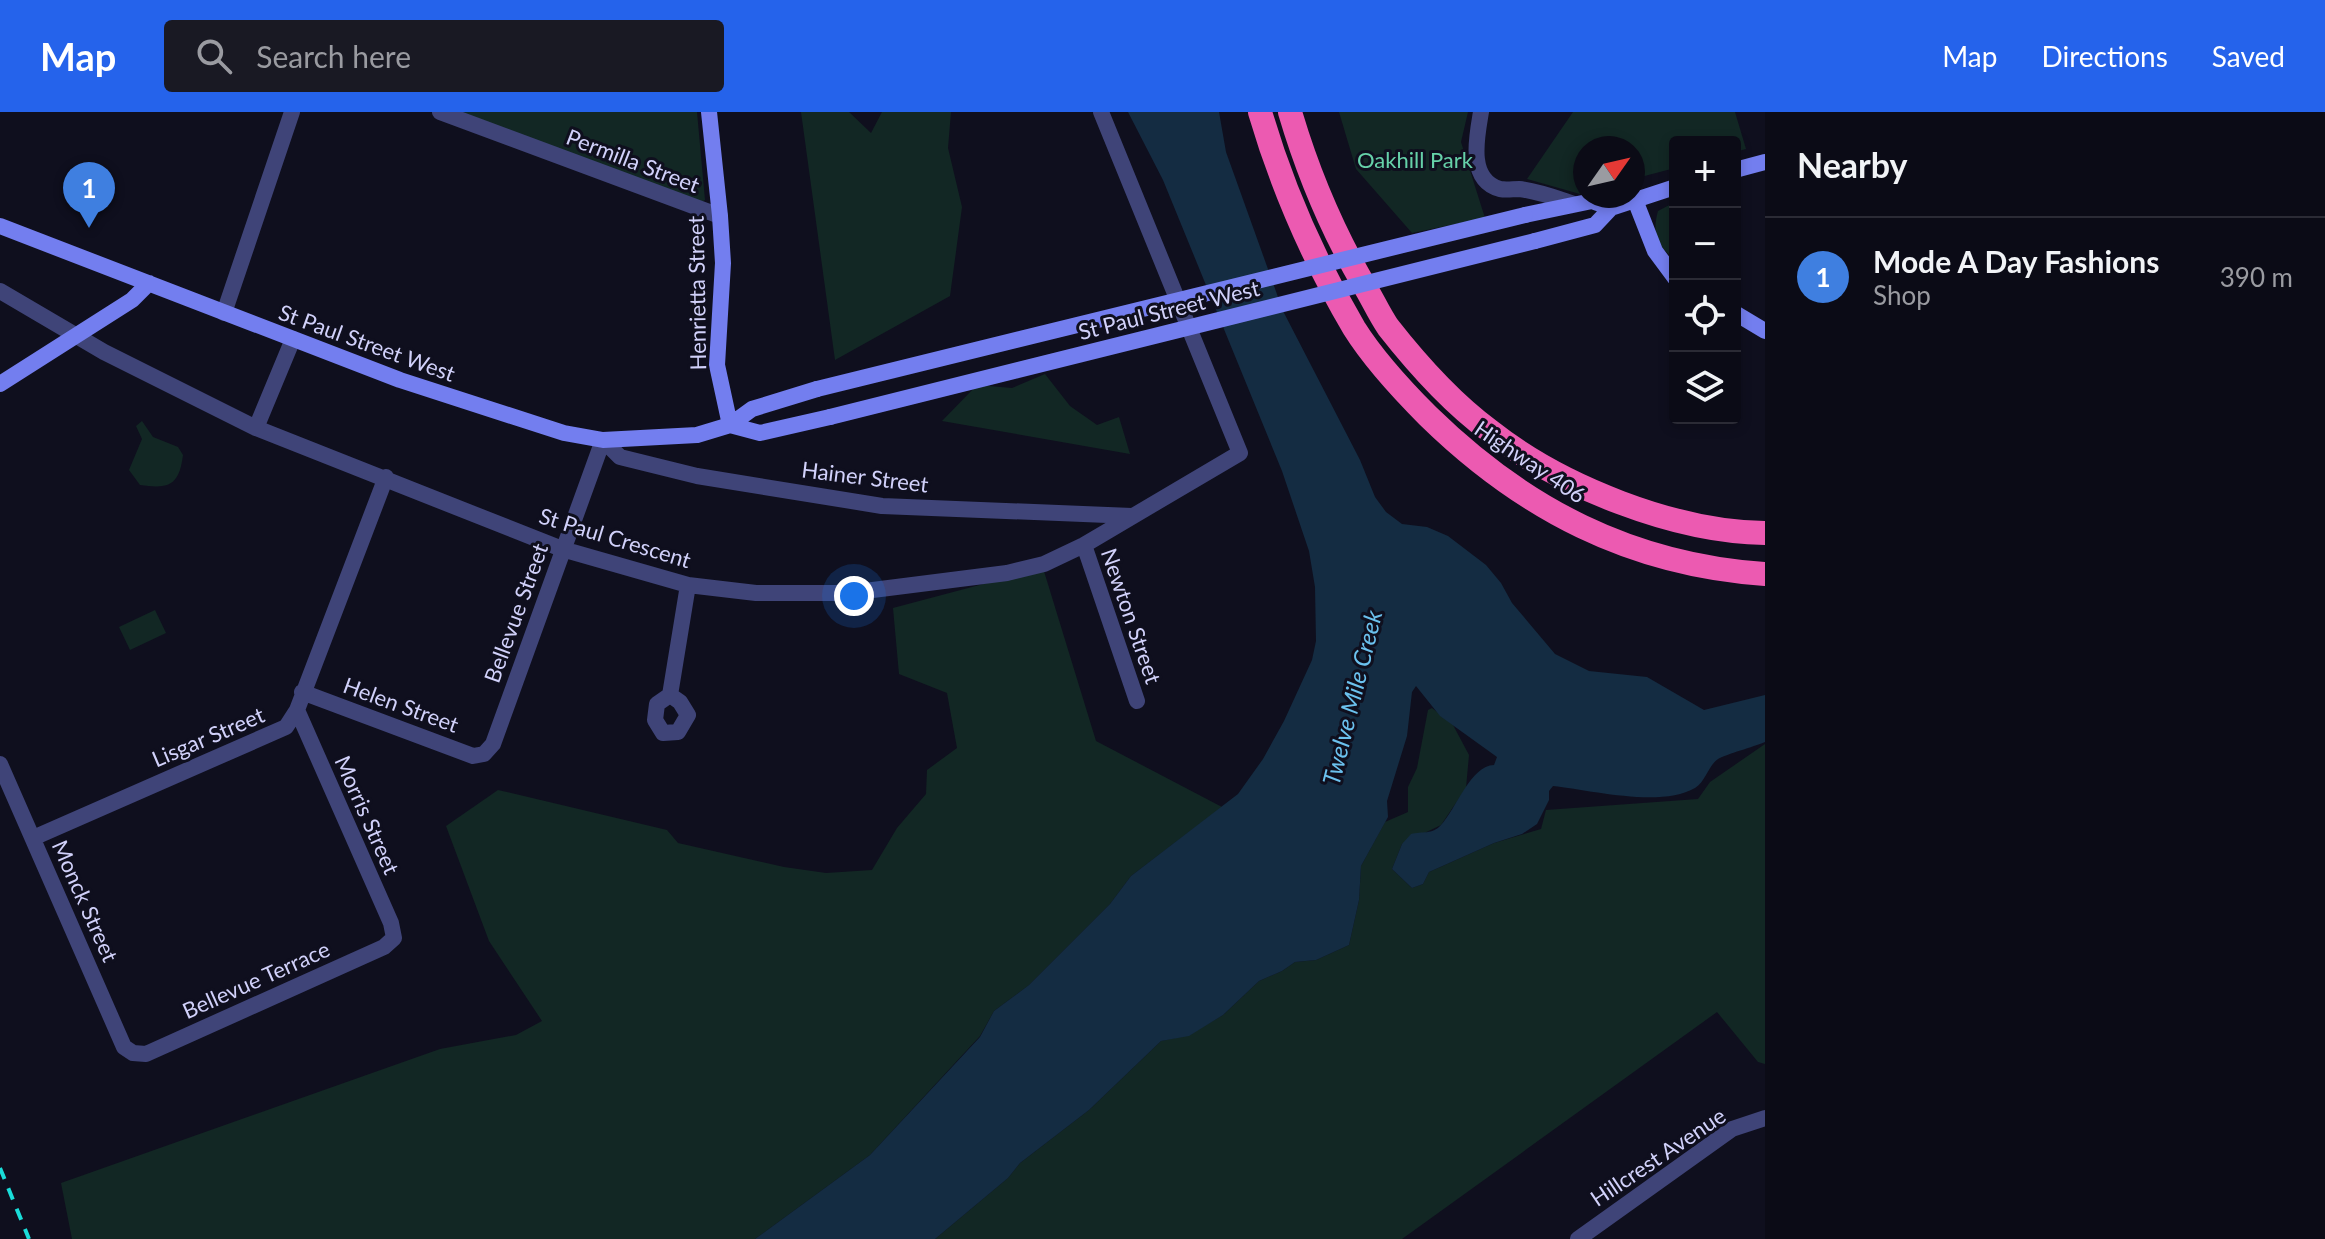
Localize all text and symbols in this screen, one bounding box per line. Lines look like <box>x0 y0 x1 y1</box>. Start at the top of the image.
search box <box>164 20 724 92</box>
text: Map <box>40 33 116 79</box>
icon: search <box>192 34 236 78</box>
text: Search here <box>256 38 411 74</box>
text: Map <box>1942 39 1997 73</box>
text: Directions <box>2041 39 2168 73</box>
text: Saved <box>2212 39 2285 73</box>
street label: Permilla Street <box>563 123 704 198</box>
north arrow <box>1573 136 1645 208</box>
map controls <box>1669 136 1741 424</box>
button: + <box>1669 136 1741 208</box>
text: Nearby <box>1797 144 1908 185</box>
park label: Oakhill Park <box>1357 146 1474 173</box>
pin: 1 <box>63 162 115 228</box>
button: − <box>1669 208 1741 280</box>
street label: Henrietta Street <box>682 215 711 371</box>
text: Mode A Day Fashions <box>1873 243 2159 279</box>
text: 1 <box>1815 261 1831 293</box>
text: 390 m <box>2220 261 2293 293</box>
street label: St Paul Street West <box>1076 274 1262 345</box>
text: Shop <box>1873 279 1931 311</box>
button: locate <box>1669 280 1741 352</box>
street label: St Paul Street West <box>275 298 459 387</box>
button: layers <box>1669 352 1741 424</box>
street label: Highway 406 <box>1470 415 1591 509</box>
street label: Hainer Street <box>800 455 930 498</box>
street label: St Paul Crescent <box>536 502 694 573</box>
street label: Bellevue Street <box>478 539 553 686</box>
street label: Newton Street <box>1096 545 1167 687</box>
your location <box>834 576 874 616</box>
water label: Twelve Mile Creek <box>1316 607 1387 788</box>
street label: Helen Street <box>340 671 463 738</box>
street label: Lisgar Street <box>148 701 268 772</box>
street label: Morris Street <box>329 751 406 878</box>
street label: Monck Street <box>47 836 124 966</box>
street label: Bellevue Terrace <box>178 935 334 1024</box>
street label: Hillcrest Avenue <box>1585 1101 1730 1212</box>

